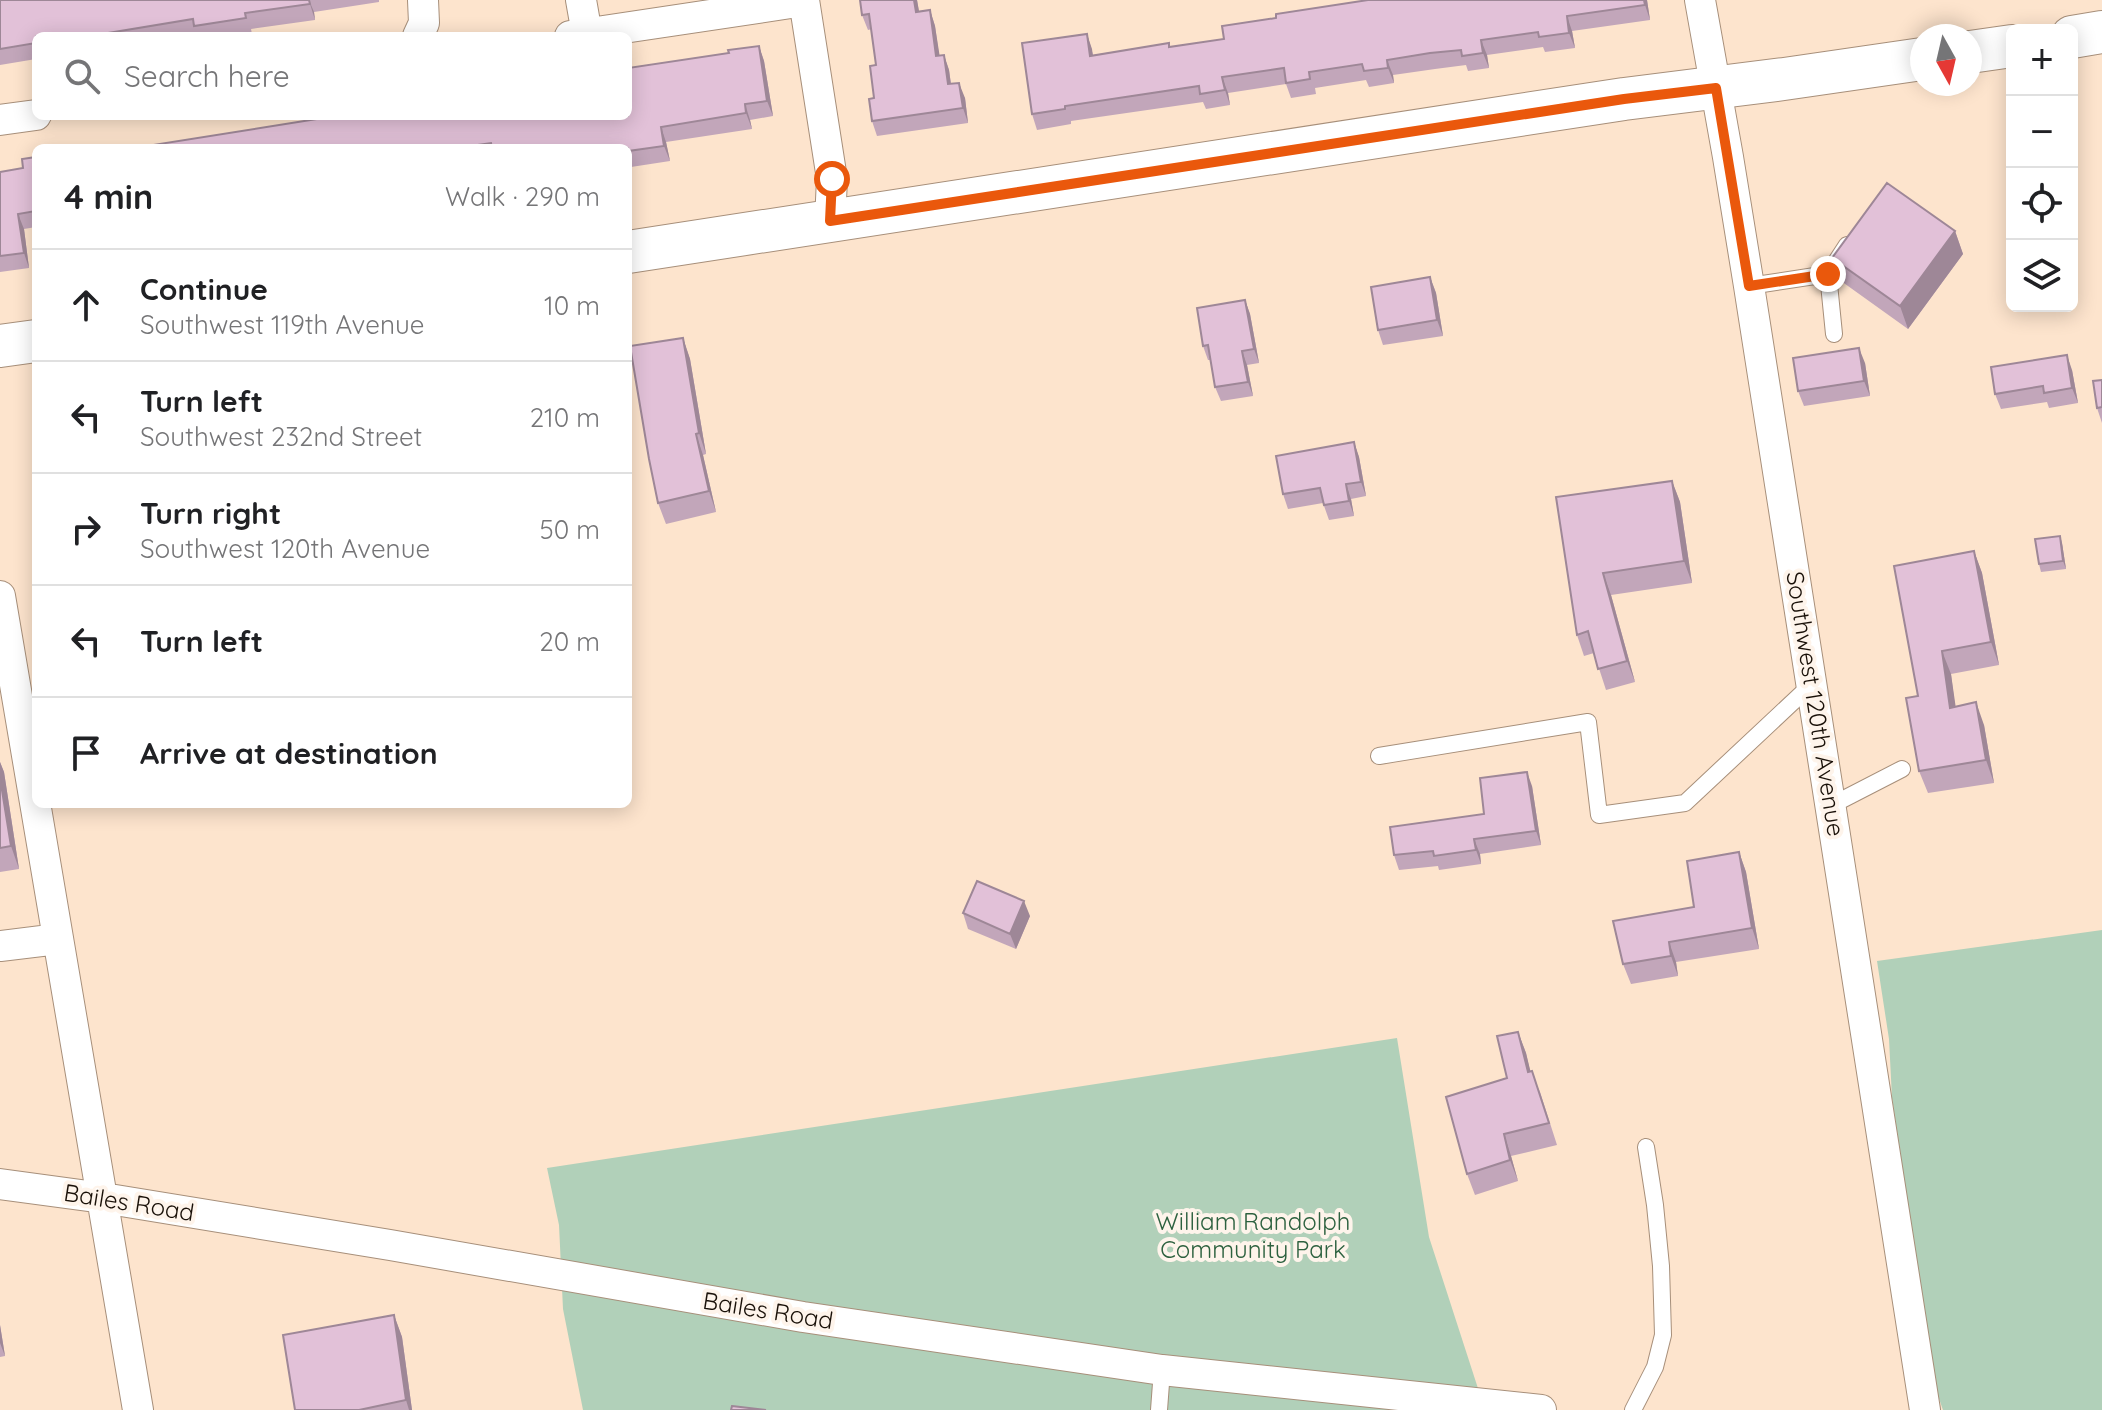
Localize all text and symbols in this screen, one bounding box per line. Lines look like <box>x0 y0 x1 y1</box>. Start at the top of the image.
north arrow <box>1910 24 1982 96</box>
map controls <box>2006 24 2078 312</box>
button: + <box>2006 24 2078 96</box>
search box <box>32 32 632 120</box>
icon: search <box>60 54 104 98</box>
text: Search here <box>124 57 290 95</box>
button: − <box>2006 96 2078 168</box>
route start <box>814 161 850 197</box>
button: locate <box>2006 168 2078 240</box>
text: 4 min <box>64 175 153 218</box>
text: Walk · 290 m <box>445 180 600 213</box>
button: layers <box>2006 240 2078 312</box>
route end <box>1810 256 1846 292</box>
text: Continue <box>140 270 268 308</box>
icon: ahead <box>64 283 108 327</box>
text: 10 m <box>544 289 600 322</box>
text: Southwest 119th Avenue <box>140 308 424 341</box>
text: Turn left <box>140 382 263 420</box>
icon: left <box>64 395 108 439</box>
text: 210 m <box>530 401 600 434</box>
text: Southwest 232nd Street <box>140 420 422 453</box>
text: Turn right <box>140 494 281 532</box>
icon: right <box>64 507 108 551</box>
text: 50 m <box>540 513 600 546</box>
text: Southwest 120th Avenue <box>140 532 430 565</box>
street label: Southwest 120th Avenue <box>1780 569 1852 838</box>
icon: left <box>64 619 108 663</box>
text: Turn left <box>140 622 263 660</box>
text: 20 m <box>539 625 600 658</box>
icon: arrive <box>64 731 108 775</box>
text: Arrive at destination <box>140 734 438 772</box>
street label: Bailes Road <box>62 1177 196 1227</box>
park label: William Randolph Community Park <box>1156 1206 1350 1264</box>
street label: Bailes Road <box>701 1285 835 1335</box>

